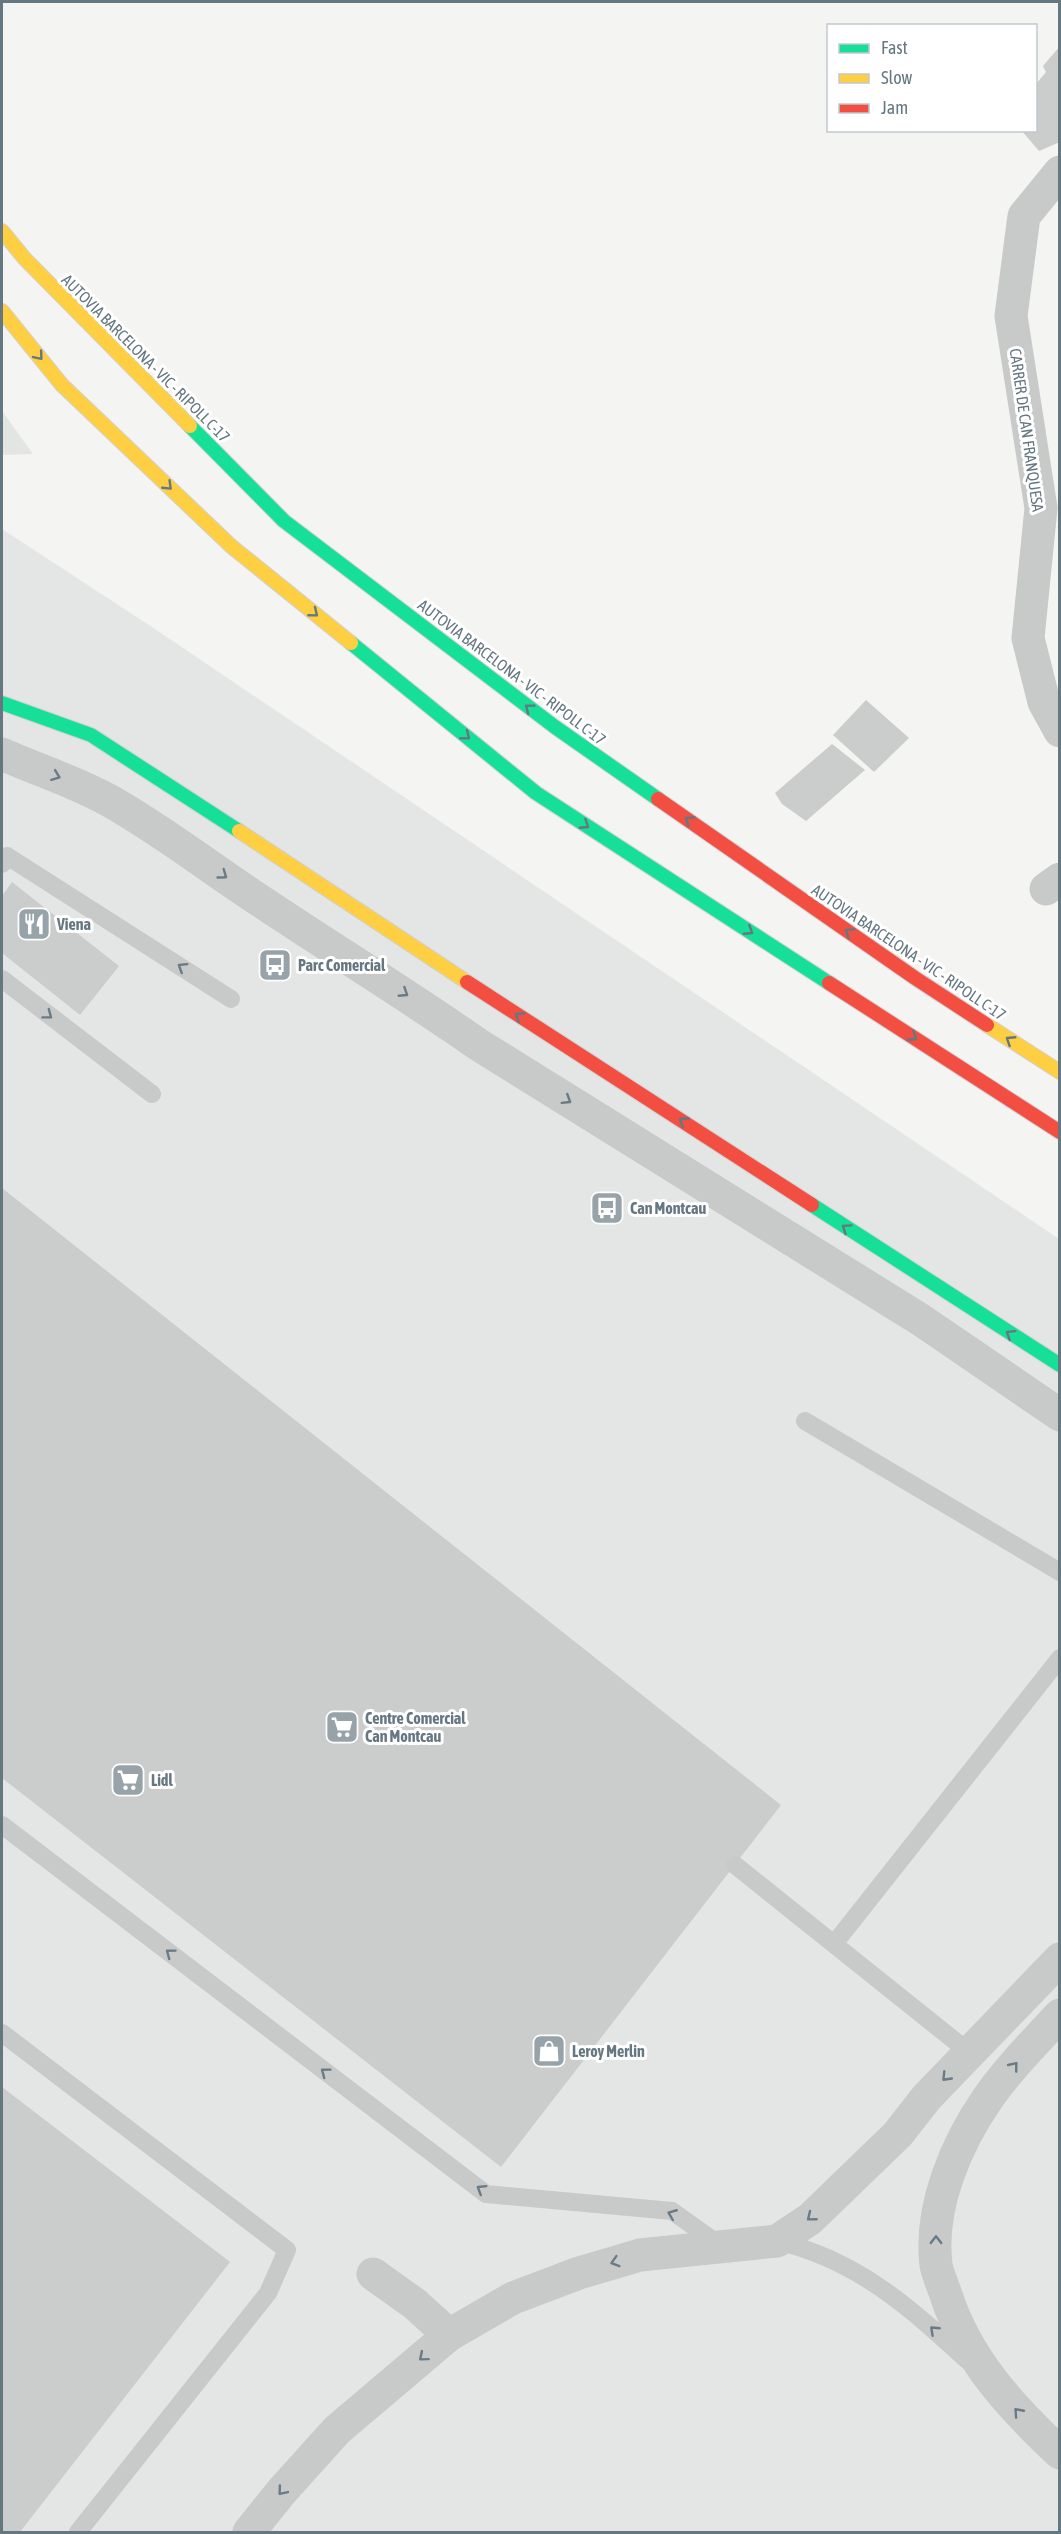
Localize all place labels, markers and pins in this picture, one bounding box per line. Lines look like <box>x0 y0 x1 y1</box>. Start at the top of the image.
restaurant icon: Viena <box>16 906 52 942</box>
place label: Viena <box>56 915 91 933</box>
bus stop icon: Parc Comercial <box>257 947 293 983</box>
place label: Parc Comercial <box>298 956 386 974</box>
bus stop icon: Can Montcau <box>589 1190 625 1226</box>
place label: Can Montcau <box>630 1199 706 1217</box>
supermarket icon: Centre Comercial Can Montcau <box>324 1709 360 1745</box>
place label: Centre Comercial Can Montcau <box>365 1709 466 1745</box>
supermarket icon: Lidl <box>110 1762 146 1798</box>
place label: Lidl <box>151 1771 173 1789</box>
shop icon: Leroy Merlin <box>531 2033 567 2069</box>
place label: Leroy Merlin <box>572 2042 645 2060</box>

